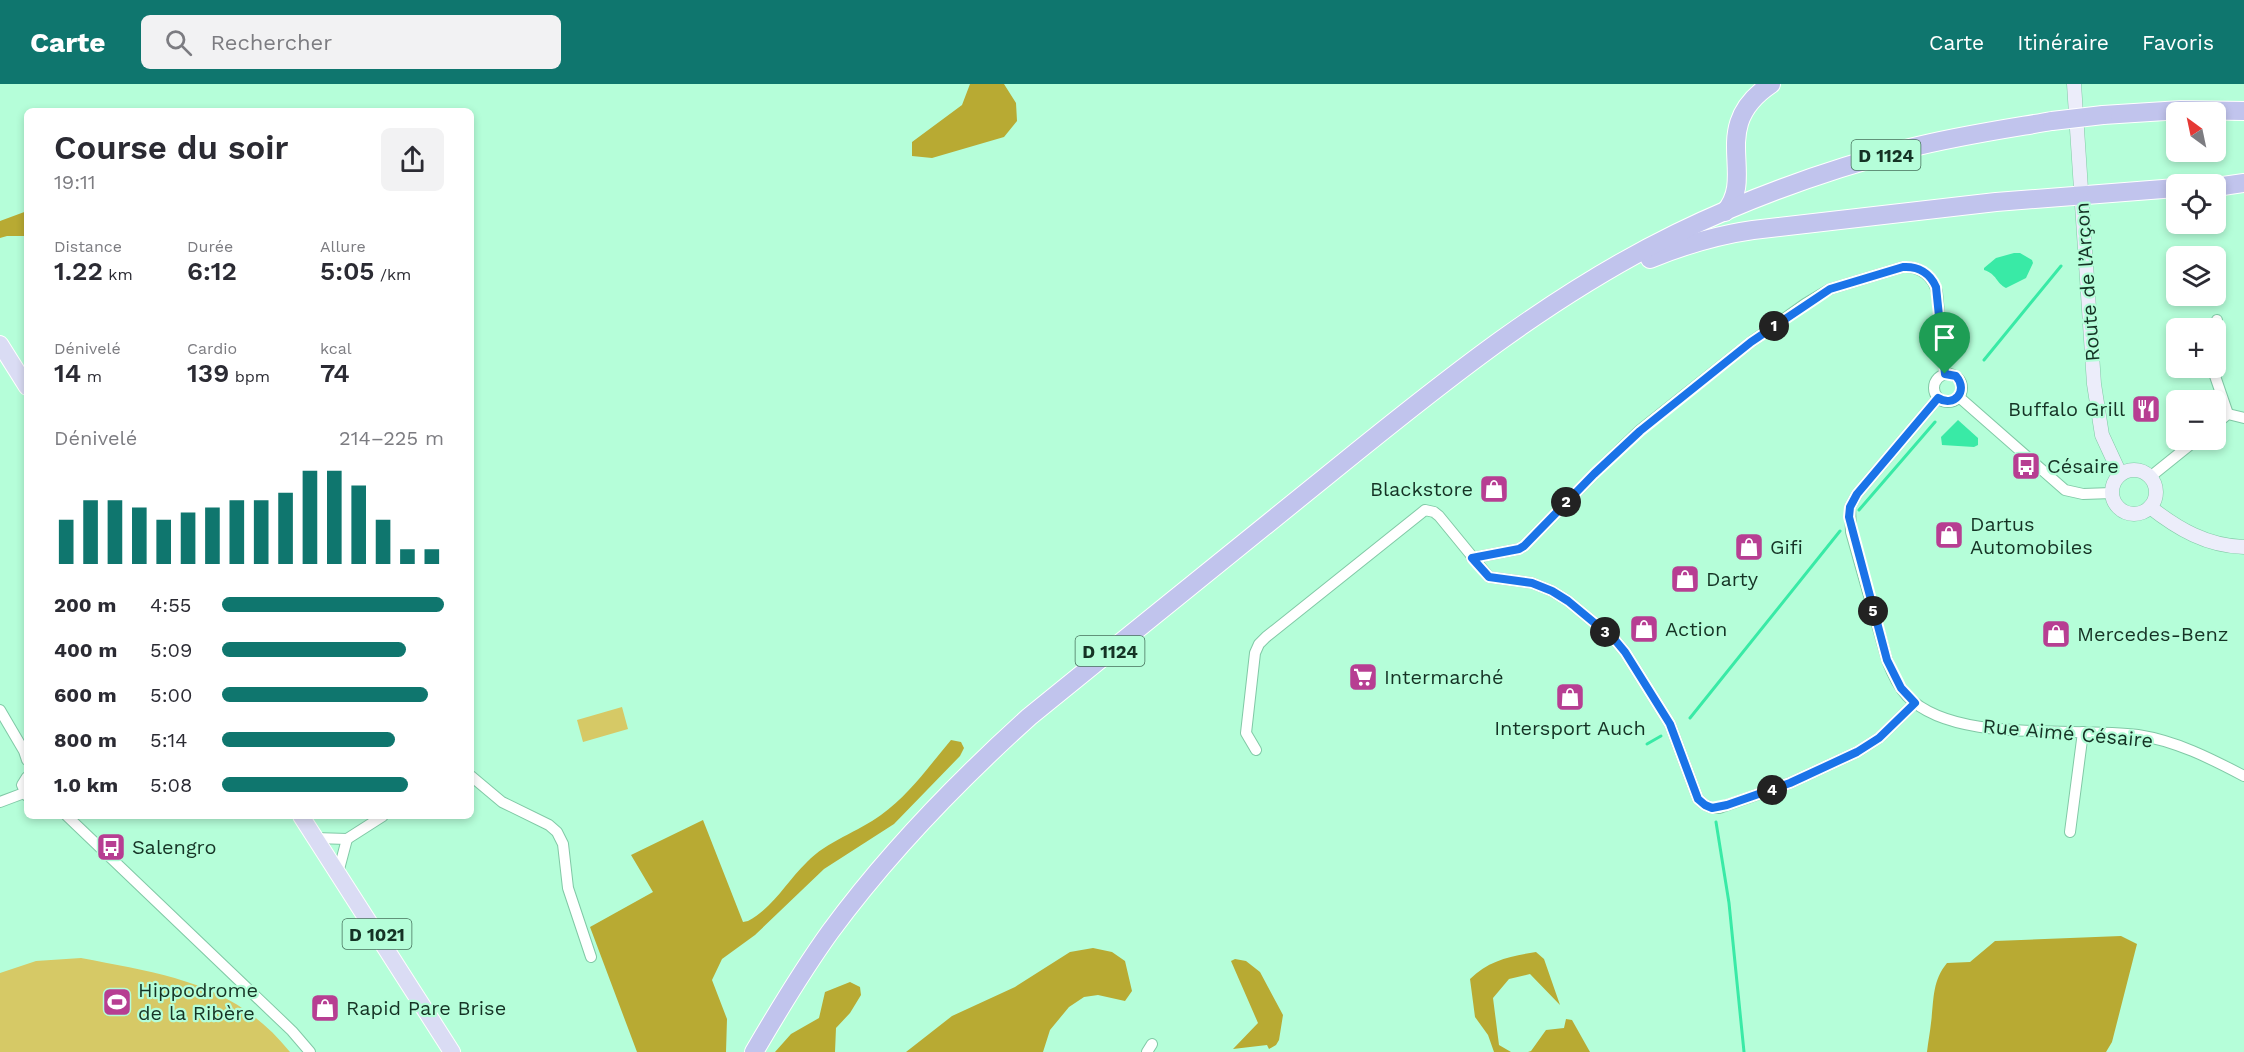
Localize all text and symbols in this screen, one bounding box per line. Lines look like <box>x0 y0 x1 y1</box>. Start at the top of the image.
search box <box>141 15 561 69</box>
text: Carte <box>30 26 105 59</box>
icon: search <box>162 26 195 59</box>
text: Rechercher <box>210 30 332 55</box>
text: Carte <box>1929 30 1984 55</box>
text: Itinéraire <box>2017 30 2109 55</box>
text: Favoris <box>2142 30 2214 55</box>
north arrow <box>2166 102 2226 162</box>
map controls <box>2166 102 2226 450</box>
text: Course du soir <box>54 128 289 167</box>
button: share <box>381 128 444 191</box>
road number: D 1124 <box>1852 140 1920 170</box>
text: 19:11 <box>54 170 96 194</box>
button: locate <box>2166 174 2226 234</box>
street label: Route de l’Arçon <box>2069 202 2105 362</box>
text: Distance <box>54 237 122 256</box>
text: Durée <box>187 237 233 256</box>
text: Allure <box>320 237 366 256</box>
button: layers <box>2166 246 2226 306</box>
text: 1.22 <box>54 256 103 286</box>
text: 6:12 <box>187 256 237 286</box>
text: 5:05 <box>320 256 375 286</box>
text: km <box>103 265 133 284</box>
text: /km <box>375 265 411 284</box>
pin: 1 <box>1759 311 1789 341</box>
pin <box>1919 312 1970 374</box>
text: 1 <box>1771 316 1777 335</box>
button: + <box>2166 318 2226 378</box>
icon: arrive <box>1928 321 1961 354</box>
text: Dénivelé <box>54 339 121 358</box>
text: Cardio <box>187 339 237 358</box>
text: kcal <box>320 339 352 358</box>
text: 14 <box>54 358 81 388</box>
text: 139 <box>187 358 229 388</box>
text: 74 <box>320 358 350 388</box>
text: m <box>81 367 102 386</box>
text: bpm <box>229 367 270 386</box>
button: − <box>2166 390 2226 450</box>
restaurant icon: Buffalo Grill <box>2130 393 2162 425</box>
place label: Buffalo Grill <box>2008 397 2125 421</box>
text: Dénivelé <box>54 426 137 450</box>
text: 214–225 m <box>339 426 444 450</box>
bus stop icon: Césaire <box>2010 450 2042 482</box>
place label: Césaire <box>2047 454 2119 478</box>
shop icon: Blackstore <box>1478 473 1510 505</box>
place label: Blackstore <box>1370 477 1473 501</box>
pin: 2 <box>1551 487 1581 517</box>
text: 2 <box>1561 492 1571 511</box>
place label: Dartus Automobiles <box>1970 512 2093 559</box>
shop icon: Dartus Automobiles <box>1933 519 1965 551</box>
shop icon: Gifi <box>1733 531 1765 563</box>
place label: Gifi <box>1770 535 1803 559</box>
shop icon: Darty <box>1669 563 1701 595</box>
place label: Darty <box>1706 567 1759 591</box>
text: 200 m <box>54 593 116 617</box>
text: 4:55 <box>150 593 191 617</box>
pin: 5 <box>1858 596 1888 626</box>
text: 5 <box>1868 601 1878 620</box>
shop icon: Action <box>1628 613 1660 645</box>
pin: 3 <box>1590 617 1620 647</box>
place label: Action <box>1665 617 1727 641</box>
shop icon: Mercedes-Benz <box>2040 618 2072 650</box>
text: 3 <box>1600 622 1610 641</box>
place label: Mercedes-Benz <box>2077 622 2229 646</box>
road number: D 1124 <box>1076 636 1144 666</box>
text: 400 m <box>54 638 117 662</box>
text: 5:09 <box>150 638 192 662</box>
supermarket icon: Intermarché <box>1347 661 1379 693</box>
place label: Intermarché <box>1384 665 1503 689</box>
shop icon: Intersport Auch <box>1554 681 1586 713</box>
text: 600 m <box>54 683 117 707</box>
text: 5:00 <box>150 683 192 707</box>
street label: Rue Aimé Césaire <box>1982 714 2154 752</box>
place label: Intersport Auch <box>1494 716 1646 740</box>
text: 800 m <box>54 728 117 752</box>
text: 5:14 <box>150 728 188 752</box>
text: 1.0 km <box>54 773 118 797</box>
text: 5:08 <box>150 773 192 797</box>
pin: 4 <box>1757 775 1787 805</box>
text: 4 <box>1767 780 1777 799</box>
bus stop icon: Salengro <box>95 831 127 863</box>
place label: Salengro <box>132 835 216 859</box>
road number: D 1021 <box>342 919 412 949</box>
place label: Hippodrome de la Ribère <box>138 978 258 1025</box>
sports icon: Hippodrome de la Ribère <box>101 986 133 1018</box>
shop icon: Rapid Pare Brise <box>309 992 341 1024</box>
place label: Rapid Pare Brise <box>346 996 506 1020</box>

